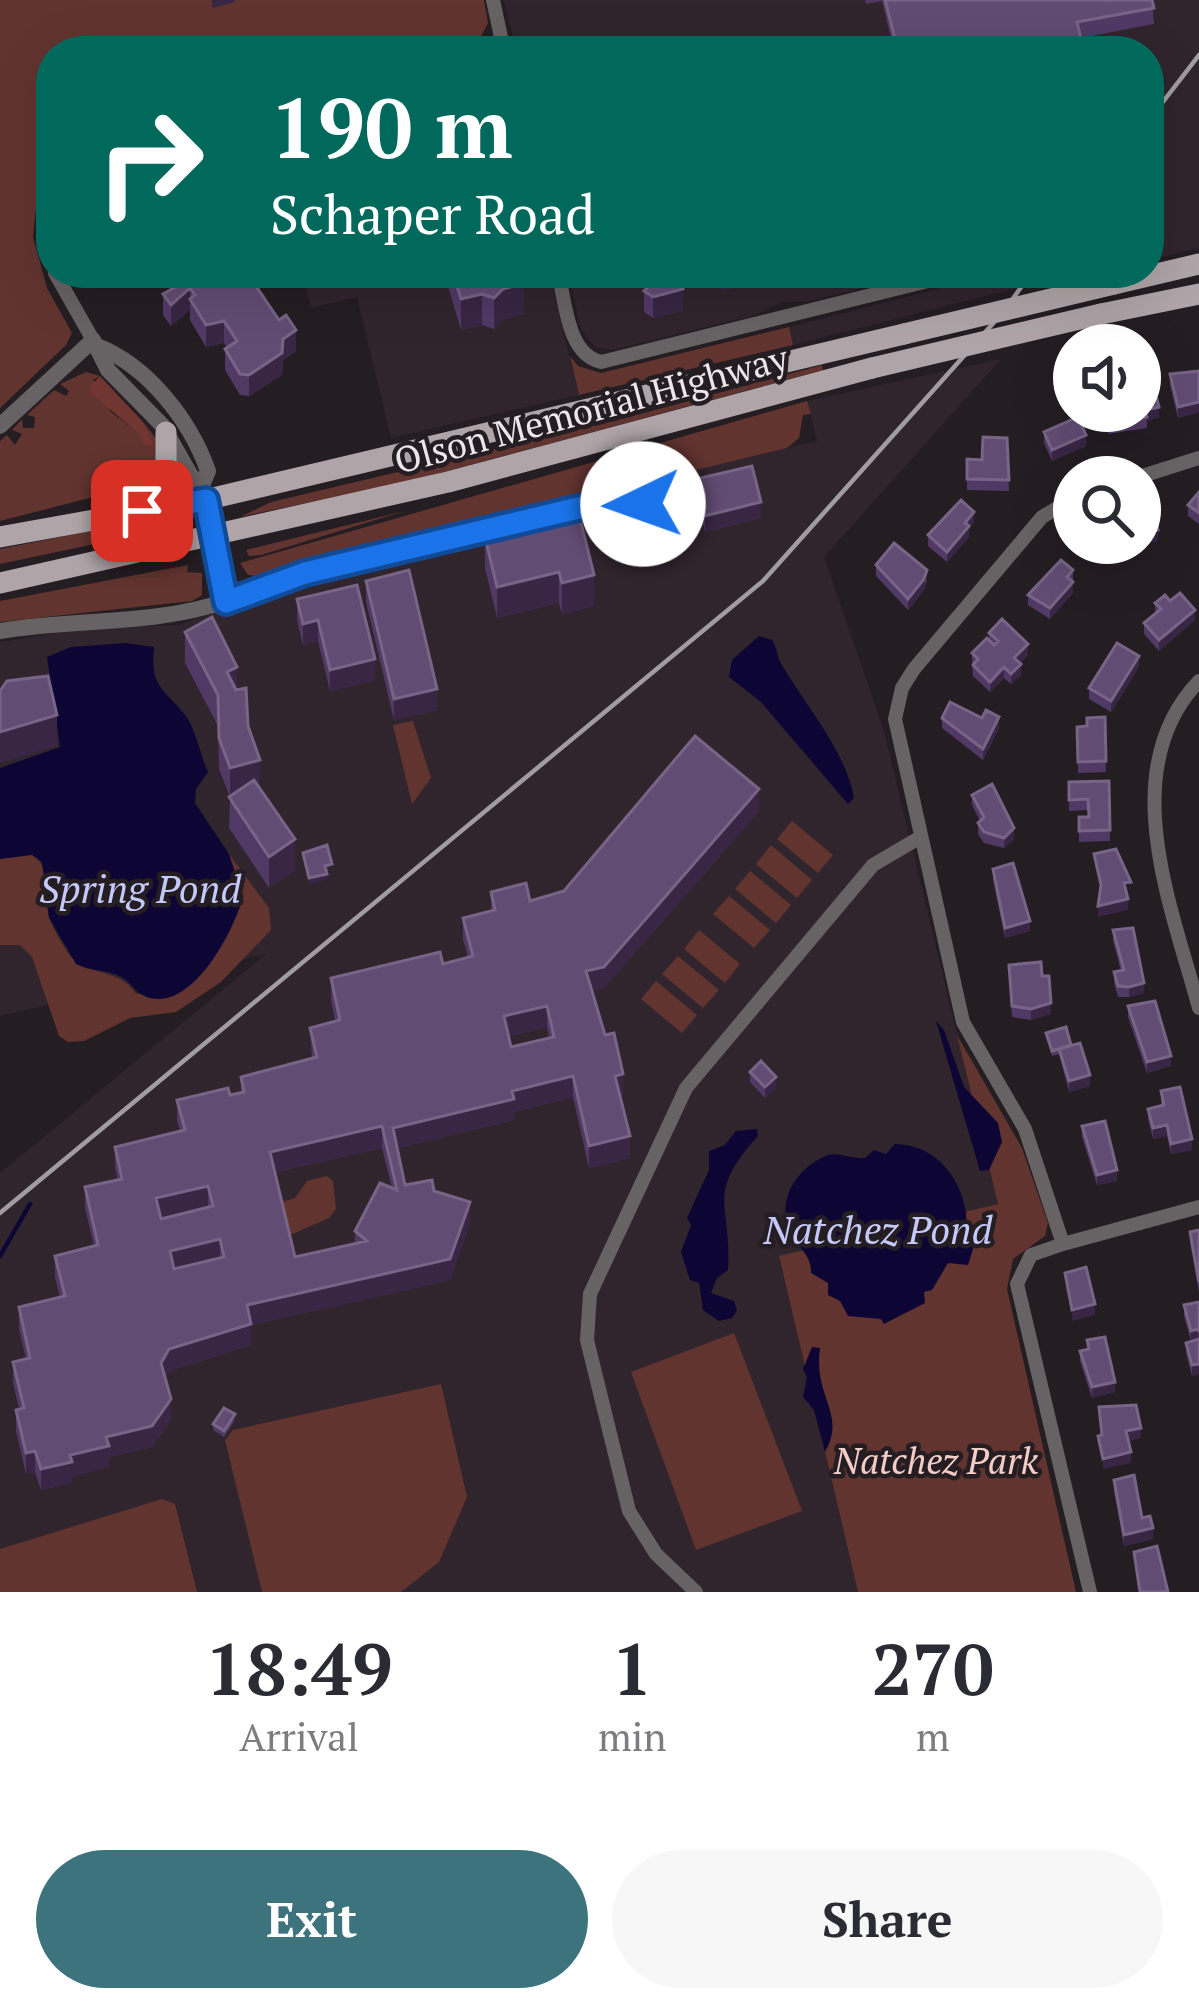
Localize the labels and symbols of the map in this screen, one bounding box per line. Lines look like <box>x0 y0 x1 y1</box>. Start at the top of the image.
street label: Olson Memorial Highway <box>389 333 794 484</box>
position arrow <box>580 441 706 567</box>
pin <box>91 460 193 562</box>
water label: Spring Pond <box>39 862 242 914</box>
water label: Natchez Pond <box>763 1203 994 1255</box>
park label: Natchez Park <box>833 1437 1039 1484</box>

